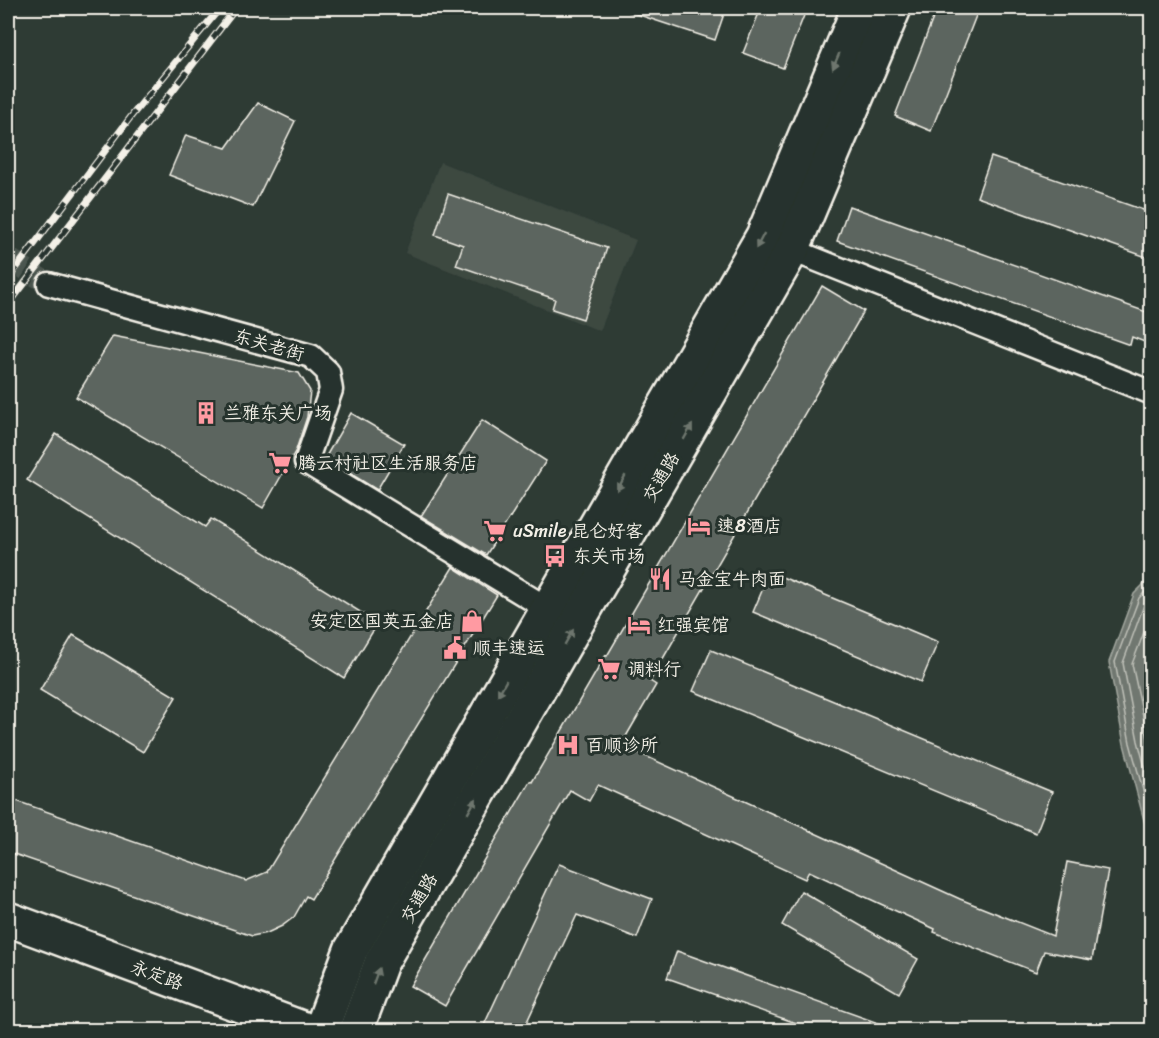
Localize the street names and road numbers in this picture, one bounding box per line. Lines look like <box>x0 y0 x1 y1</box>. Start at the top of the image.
street label: 东关老街 <box>230 320 308 370</box>
street label: 交通路 <box>634 446 688 508</box>
street label: 交通路 <box>392 867 446 929</box>
street label: 永定路 <box>126 951 188 999</box>

